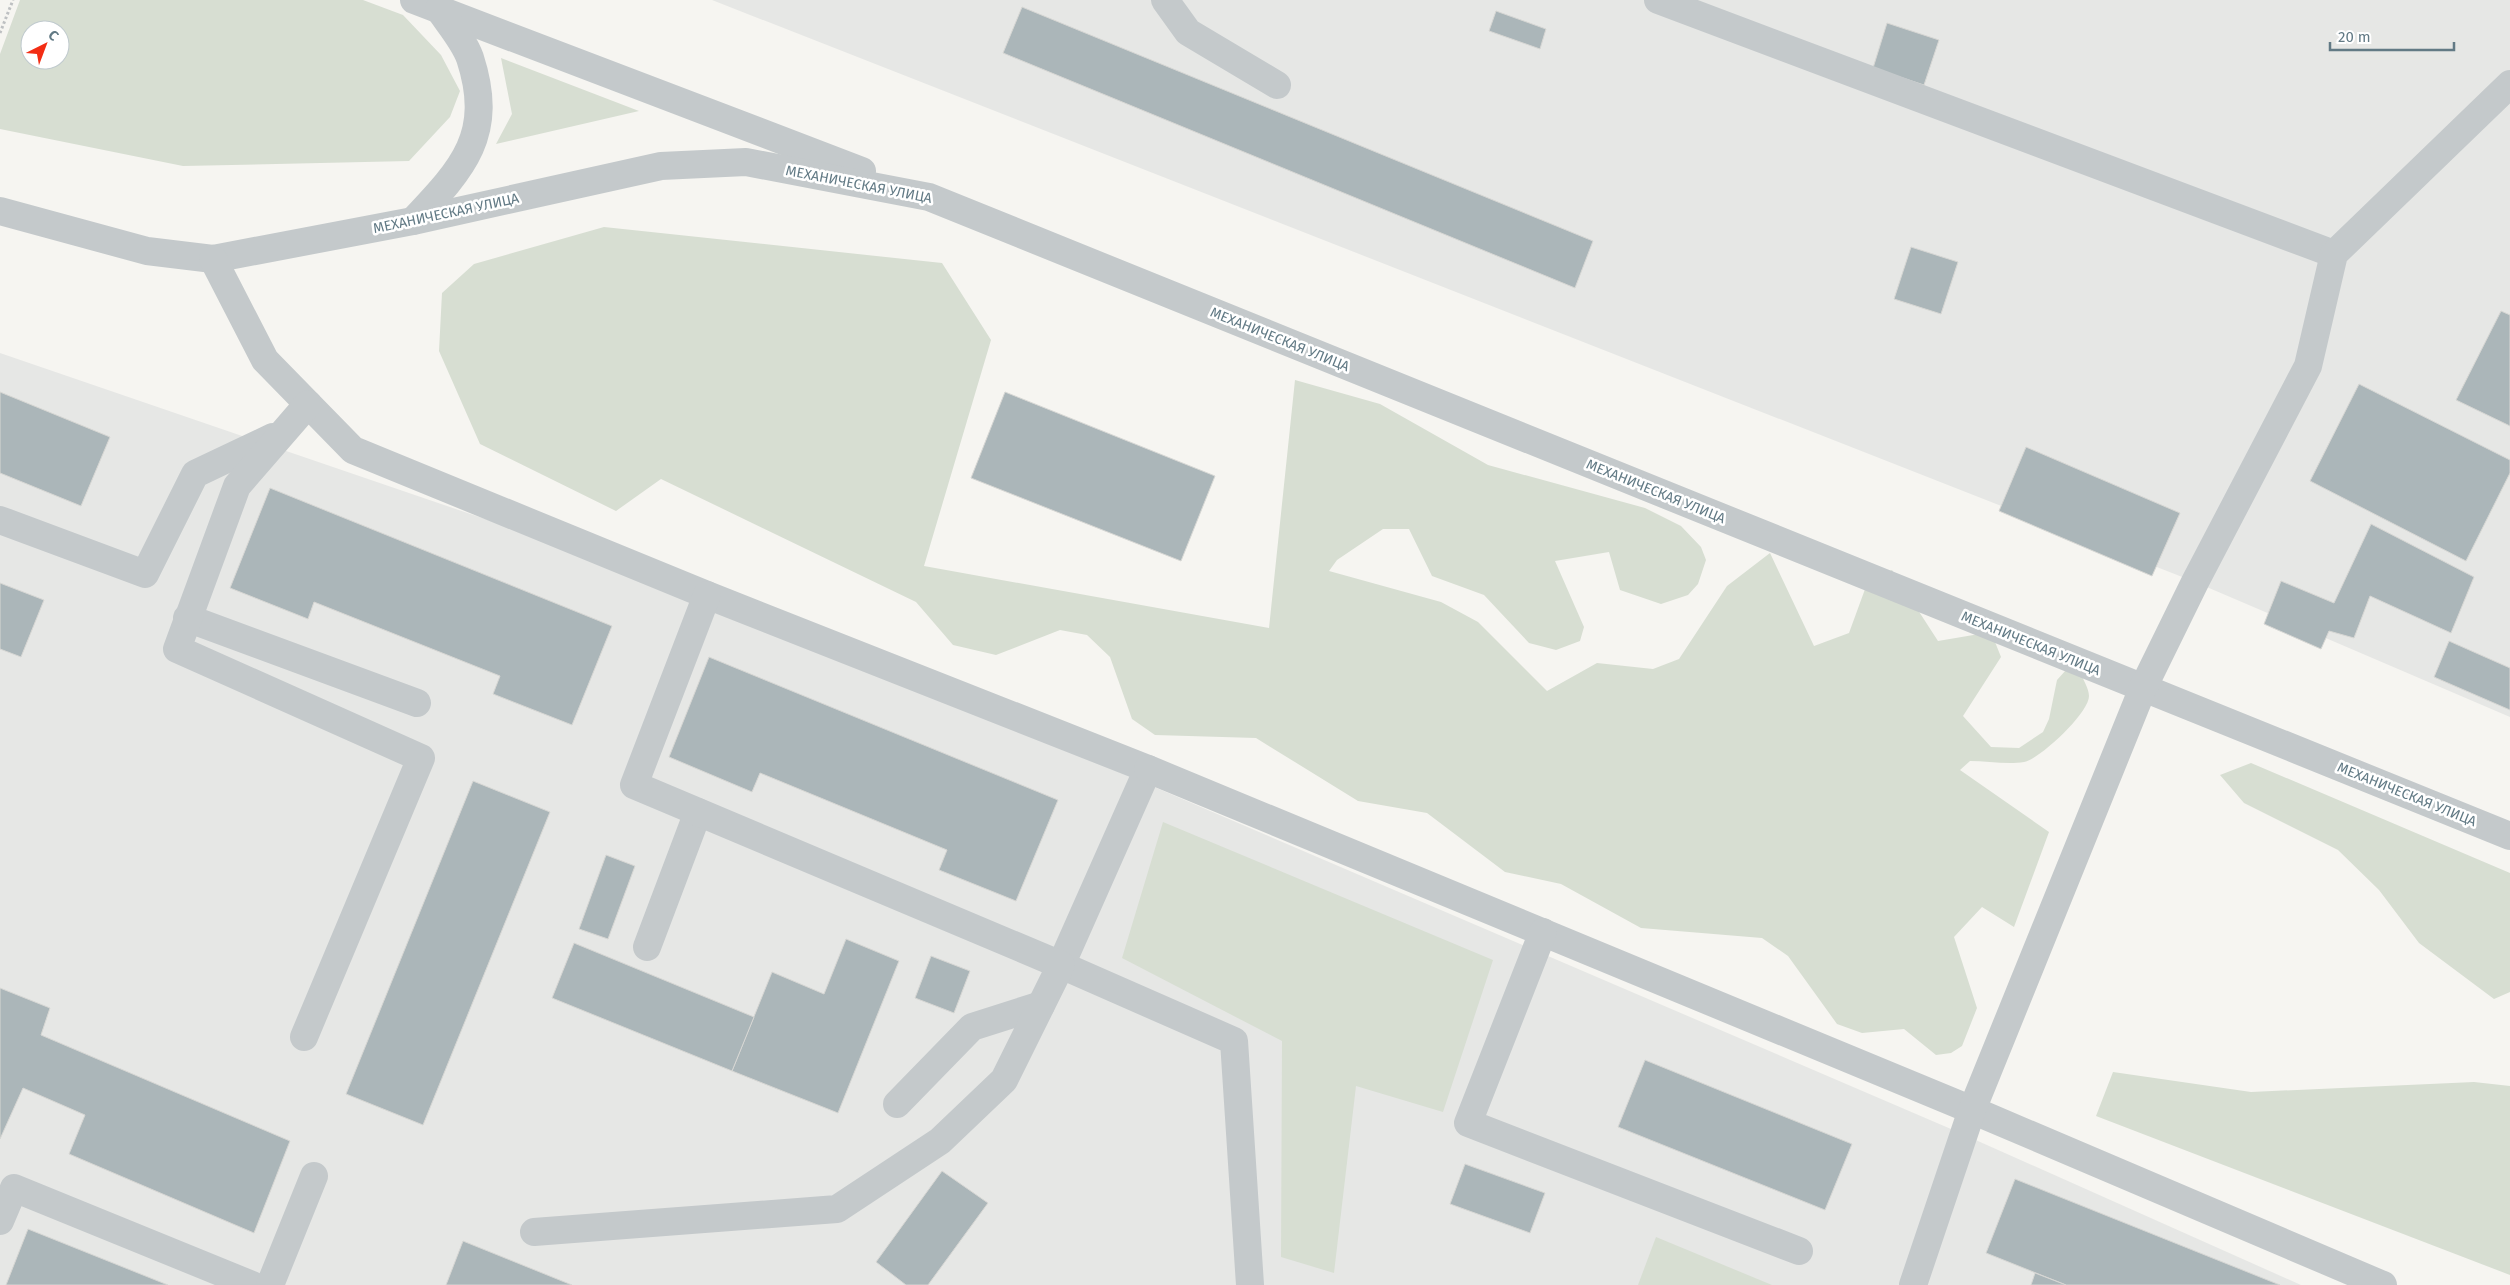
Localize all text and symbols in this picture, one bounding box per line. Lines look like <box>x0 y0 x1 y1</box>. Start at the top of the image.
north arrow <box>20 20 70 70</box>
scale bar <box>2330 20 2454 52</box>
text: С <box>45 27 62 45</box>
text: 20 m <box>2338 28 2371 46</box>
street label: МЕХАНИЧЕСКАЯ УЛИЦА <box>784 162 933 207</box>
street label: МЕХАНИЧЕСКАЯ УЛИЦА <box>372 190 521 237</box>
street label: МЕХАНИЧЕСКАЯ УЛИЦА <box>1208 304 1352 375</box>
street label: МЕХАНИЧЕСКАЯ УЛИЦА <box>1584 456 1728 527</box>
street label: МЕХАНИЧЕСКАЯ УЛИЦА <box>1959 608 2103 679</box>
street label: МЕХАНИЧЕСКАЯ УЛИЦА <box>2335 759 2479 830</box>

